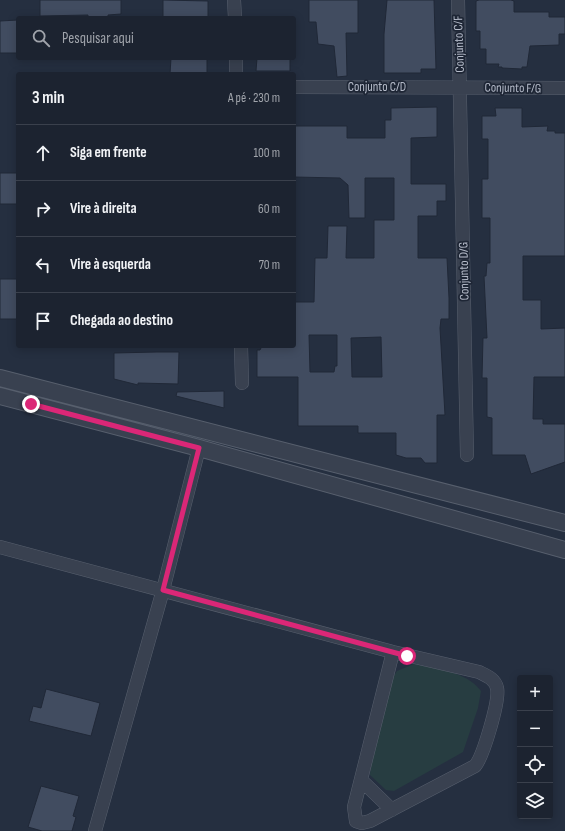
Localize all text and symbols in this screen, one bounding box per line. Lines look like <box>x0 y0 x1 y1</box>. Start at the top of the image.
street label: Conjunto C/F <box>450 15 468 73</box>
search box <box>16 16 296 60</box>
icon: search <box>30 27 52 49</box>
text: Pesquisar aqui <box>62 29 134 48</box>
street label: Conjunto C/D <box>348 79 406 95</box>
street label: Conjunto F/G <box>484 80 542 96</box>
text: 3 min <box>32 88 65 108</box>
text: A pé · 230 m <box>228 90 280 106</box>
icon: ahead <box>32 142 54 164</box>
text: Siga em frente <box>70 143 147 162</box>
text: 100 m <box>253 145 280 161</box>
icon: right <box>32 198 54 220</box>
text: Vire à direita <box>70 199 137 218</box>
text: 60 m <box>258 201 280 217</box>
street label: Conjunto D/G <box>455 242 473 300</box>
icon: left <box>32 254 54 276</box>
text: Vire à esquerda <box>70 255 151 274</box>
text: 70 m <box>259 257 280 273</box>
icon: arrive <box>32 310 54 332</box>
text: Chegada ao destino <box>70 311 173 330</box>
route end <box>22 395 40 413</box>
route start <box>398 647 416 665</box>
map controls <box>517 675 553 819</box>
button: + <box>517 675 553 711</box>
button: − <box>517 711 553 747</box>
button: locate <box>517 747 553 783</box>
button: layers <box>517 783 553 819</box>

